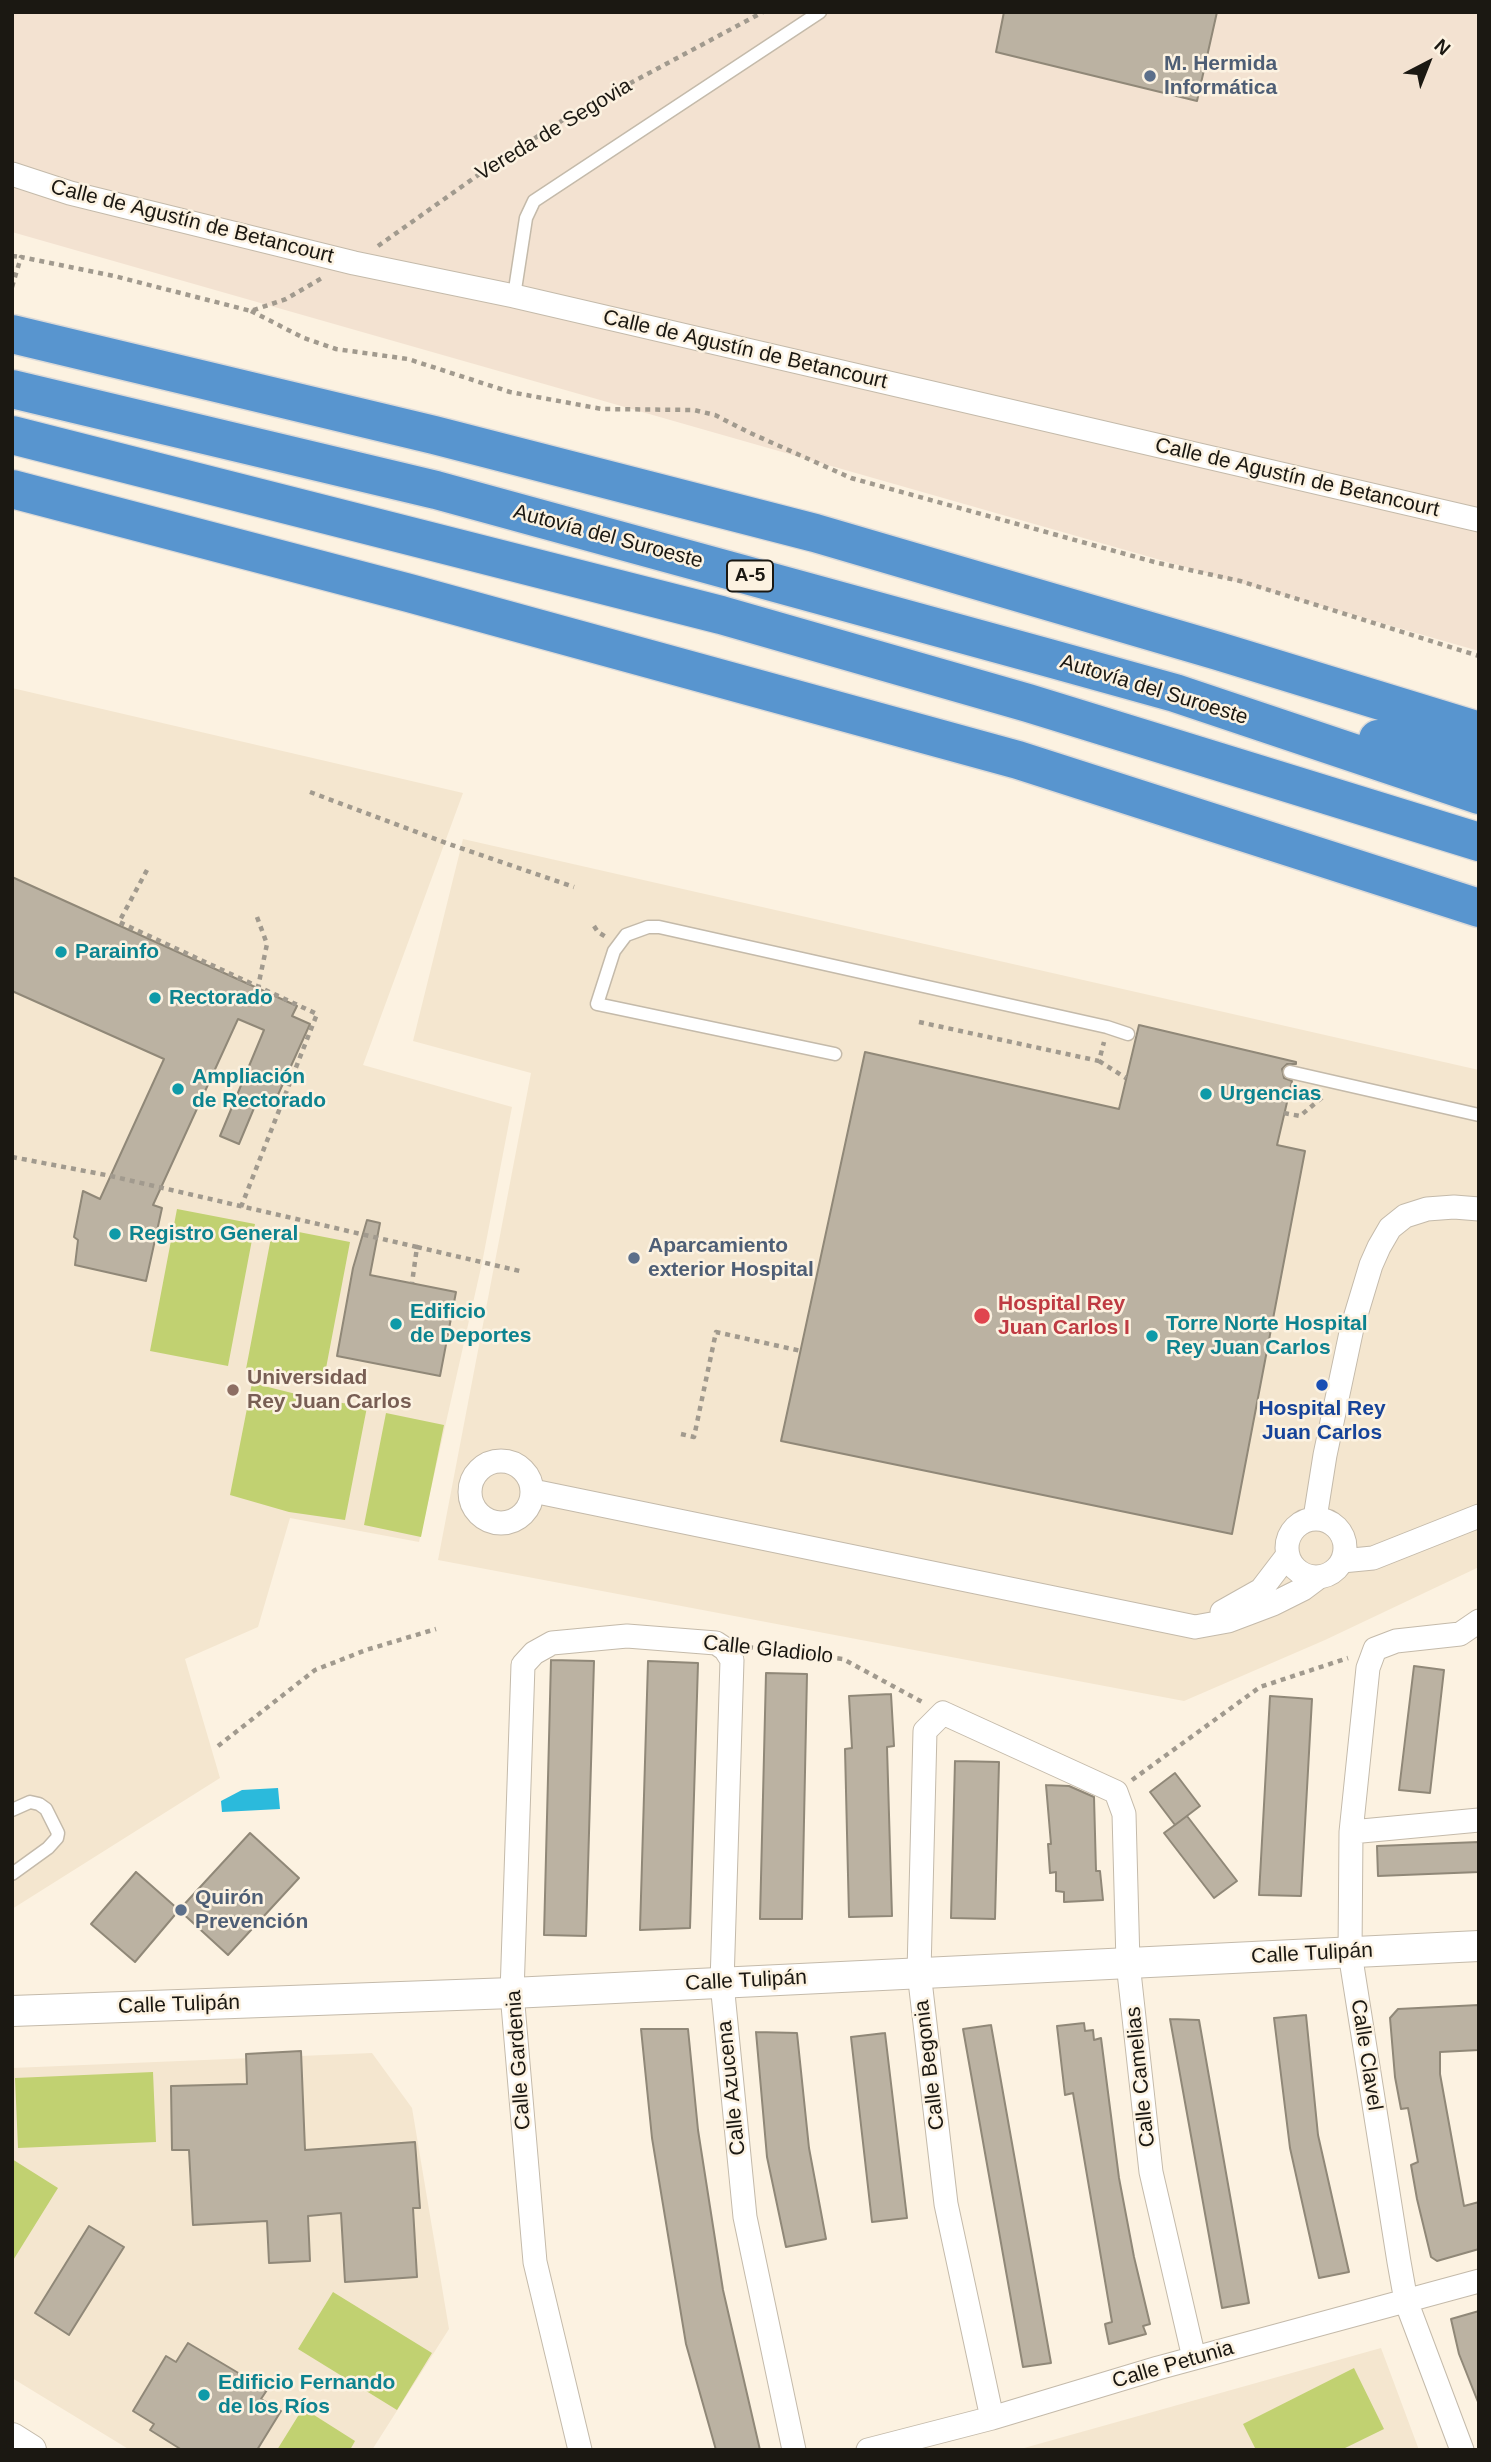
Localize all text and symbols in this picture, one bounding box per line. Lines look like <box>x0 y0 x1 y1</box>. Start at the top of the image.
north arrow <box>1393 28 1463 98</box>
text: N <box>1430 35 1455 59</box>
place label: M. Hermida Informática <box>1164 51 1277 101</box>
marker: M. Hermida Informática <box>1142 68 1158 84</box>
street label: Vereda de Segovia <box>471 73 637 187</box>
street label: Calle de Agustín de Betancourt <box>48 175 336 269</box>
street label: Calle de Agustín de Betancourt <box>601 305 889 395</box>
street label: Calle de Agustín de Betancourt <box>1153 433 1441 523</box>
street label: Autovía del Suroeste <box>511 500 705 574</box>
road number: A-5 <box>727 561 773 592</box>
street label: Autovía del Suroeste <box>1057 649 1251 731</box>
place label: Parainfo <box>75 939 159 965</box>
marker: Parainfo <box>53 944 69 960</box>
place label: Rectorado <box>169 985 273 1011</box>
marker: Rectorado <box>147 990 163 1006</box>
place label: Ampliación de Rectorado <box>192 1064 326 1114</box>
marker: Ampliación de Rectorado <box>170 1081 186 1097</box>
place label: Urgencias <box>1220 1081 1322 1107</box>
marker: Urgencias <box>1198 1086 1214 1102</box>
place label: Registro General <box>129 1221 298 1247</box>
marker: Registro General <box>107 1226 123 1242</box>
place label: Aparcamiento exterior Hospital <box>648 1233 814 1283</box>
marker: Aparcamiento exterior Hospital <box>626 1250 642 1266</box>
place label: Hospital Rey Juan Carlos I <box>998 1291 1130 1341</box>
place label: Edificio de Deportes <box>410 1299 531 1349</box>
marker: Hospital Rey Juan Carlos I <box>972 1306 992 1326</box>
place label: Torre Norte Hospital Rey Juan Carlos <box>1166 1311 1367 1361</box>
marker: Edificio de Deportes <box>388 1316 404 1332</box>
marker: Torre Norte Hospital Rey Juan Carlos <box>1144 1328 1160 1344</box>
place label: Universidad Rey Juan Carlos <box>247 1365 412 1415</box>
marker: Hospital Rey Juan Carlos <box>1314 1377 1330 1393</box>
marker: Universidad Rey Juan Carlos <box>225 1382 241 1398</box>
place label: Hospital Rey Juan Carlos <box>1258 1396 1386 1446</box>
street label: Calle Gladiolo <box>702 1631 834 1669</box>
place label: Quirón Prevención <box>195 1885 308 1935</box>
marker: Quirón Prevención <box>173 1902 189 1918</box>
street label: Calle Tulipán <box>1251 1938 1373 1970</box>
street label: Calle Tulipán <box>685 1965 807 1997</box>
street label: Calle Gardenia <box>502 1989 536 2131</box>
street label: Calle Tulipán <box>118 1990 240 2020</box>
street label: Calle Clavel <box>1345 1998 1387 2112</box>
street label: Calle Begonia <box>910 1999 950 2131</box>
street label: Calle Camelias <box>1121 2005 1161 2149</box>
street label: Calle Azucena <box>712 2019 752 2157</box>
street label: Calle Petunia <box>1109 2336 1237 2394</box>
place label: Edificio Fernando de los Ríos <box>218 2370 395 2420</box>
marker: Edificio Fernando de los Ríos <box>196 2387 212 2403</box>

